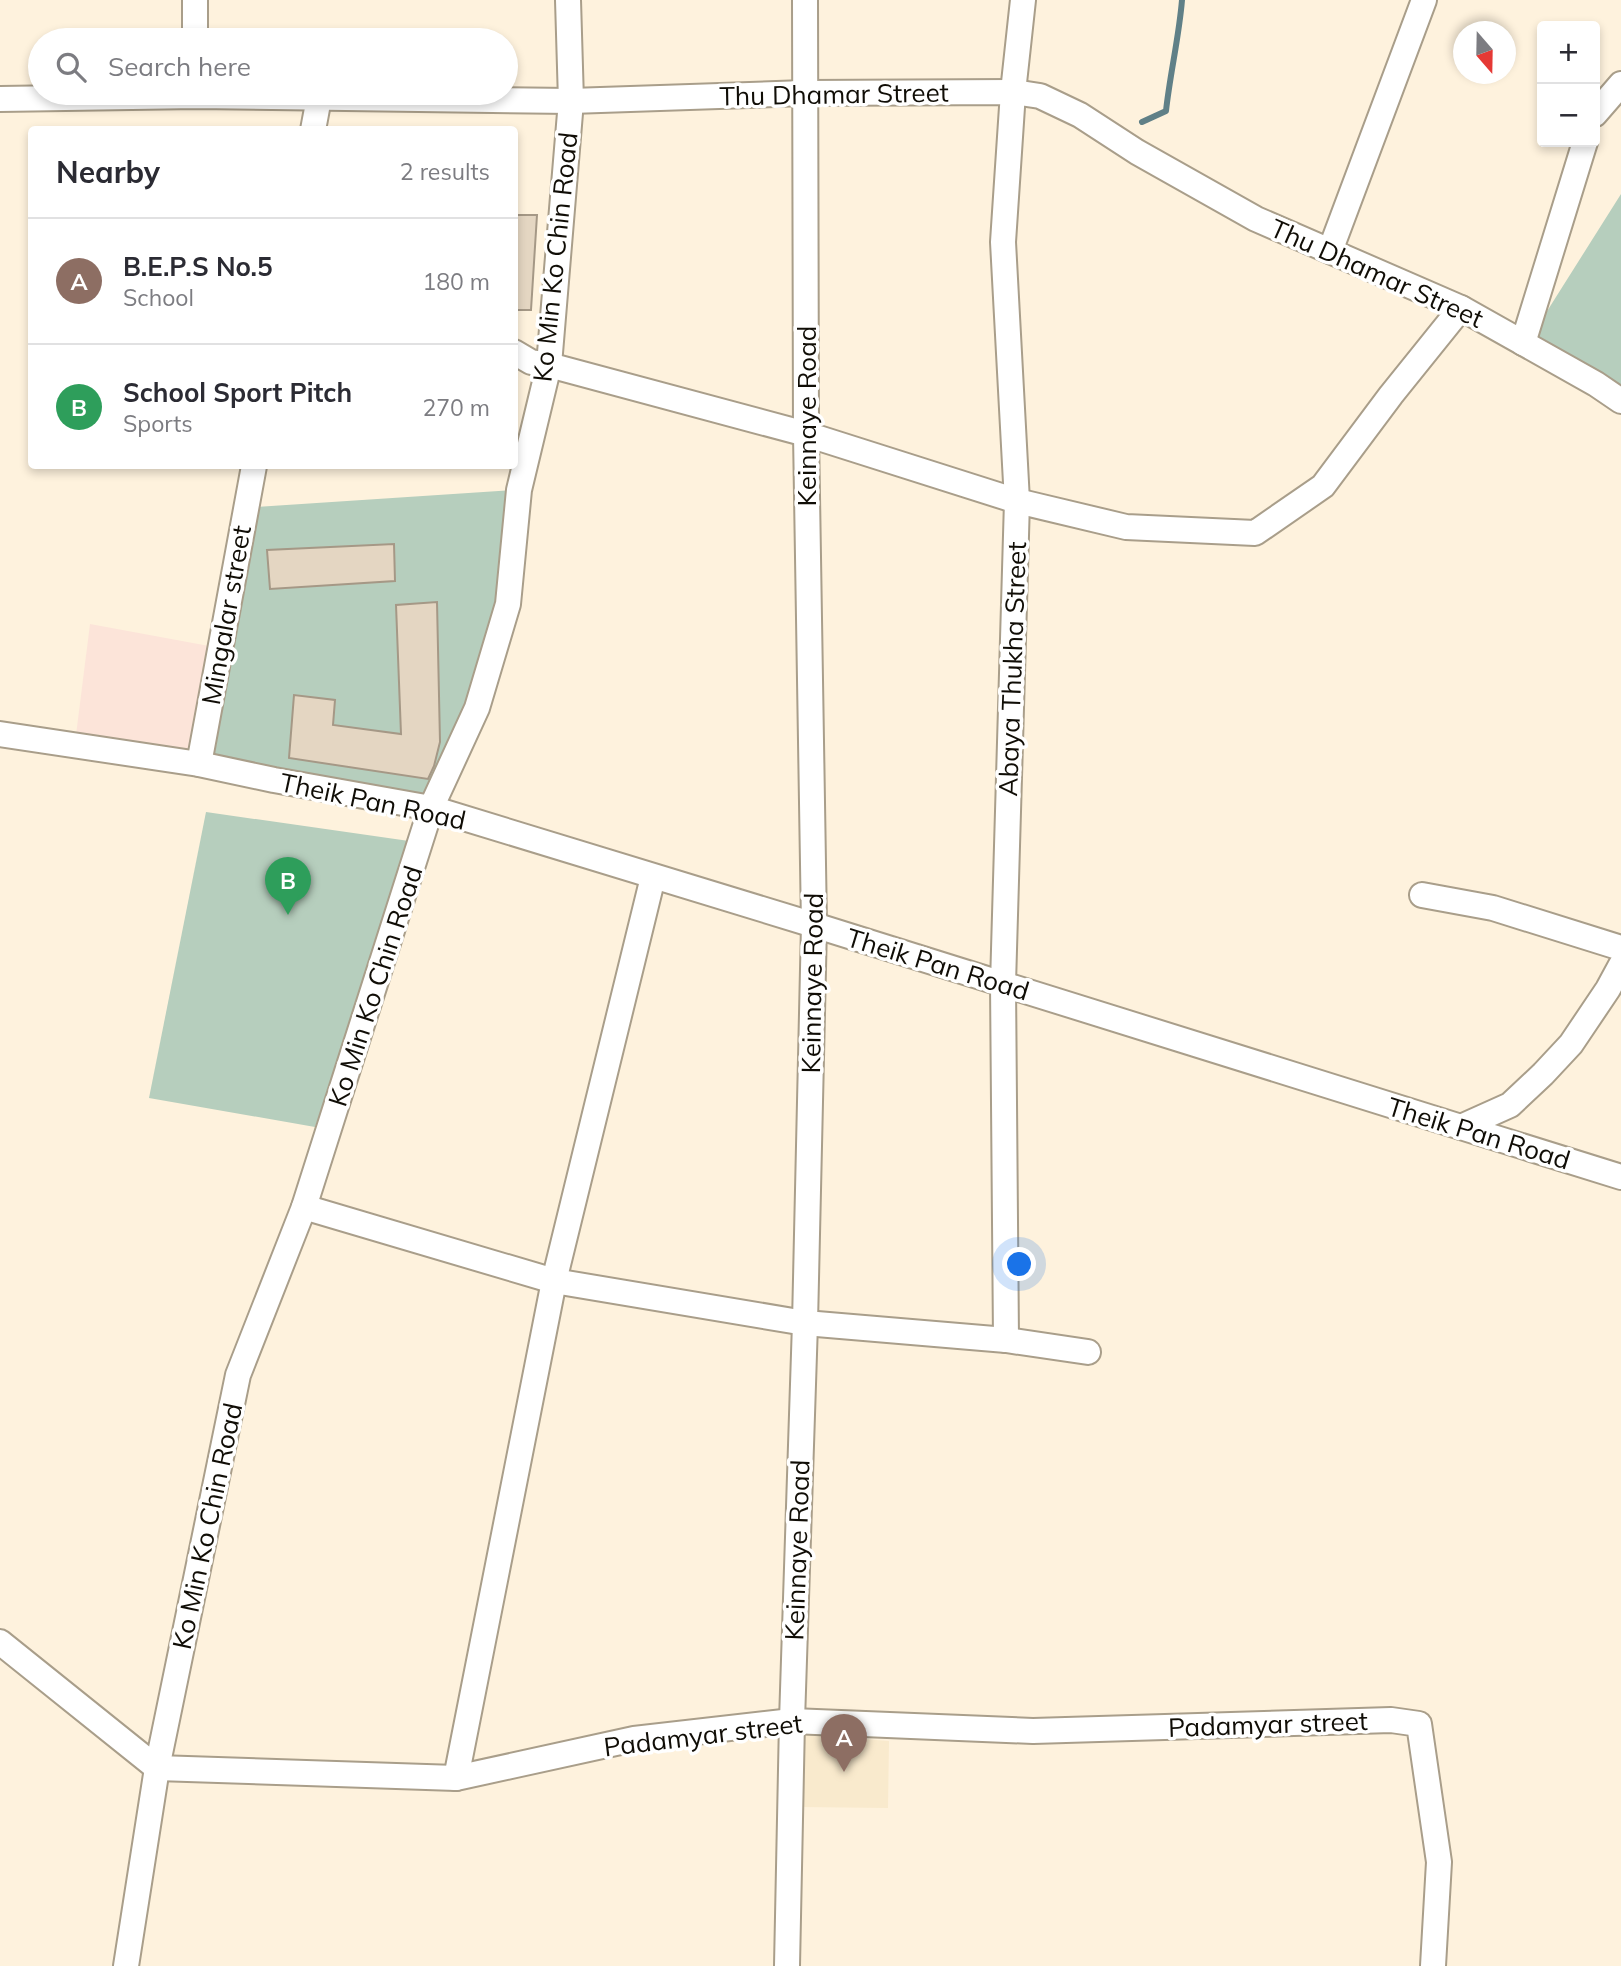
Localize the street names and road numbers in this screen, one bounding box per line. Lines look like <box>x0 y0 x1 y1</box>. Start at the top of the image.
street label: Thu Dhamar Street <box>719 75 949 113</box>
street label: Ko Min Ko Chin Road <box>525 130 585 384</box>
street label: Thu Dhamar Street <box>1265 211 1489 335</box>
street label: Keinnaye Road <box>790 326 823 506</box>
street label: Mingalar street <box>194 523 258 707</box>
street label: Abaya Thukha Street <box>991 541 1033 797</box>
street label: Theik Pan Road <box>277 765 469 837</box>
street label: Ko Min Ko Chin Road <box>321 861 429 1111</box>
street label: Keinnaye Road <box>794 892 830 1074</box>
street label: Theik Pan Road <box>843 921 1033 1007</box>
street label: Theik Pan Road <box>1384 1090 1574 1176</box>
street label: Ko Min Ko Chin Road <box>165 1400 249 1652</box>
street label: Keinnaye Road <box>777 1459 817 1641</box>
street label: Padamyar street <box>1168 1704 1368 1744</box>
street label: Padamyar street <box>602 1706 804 1764</box>

